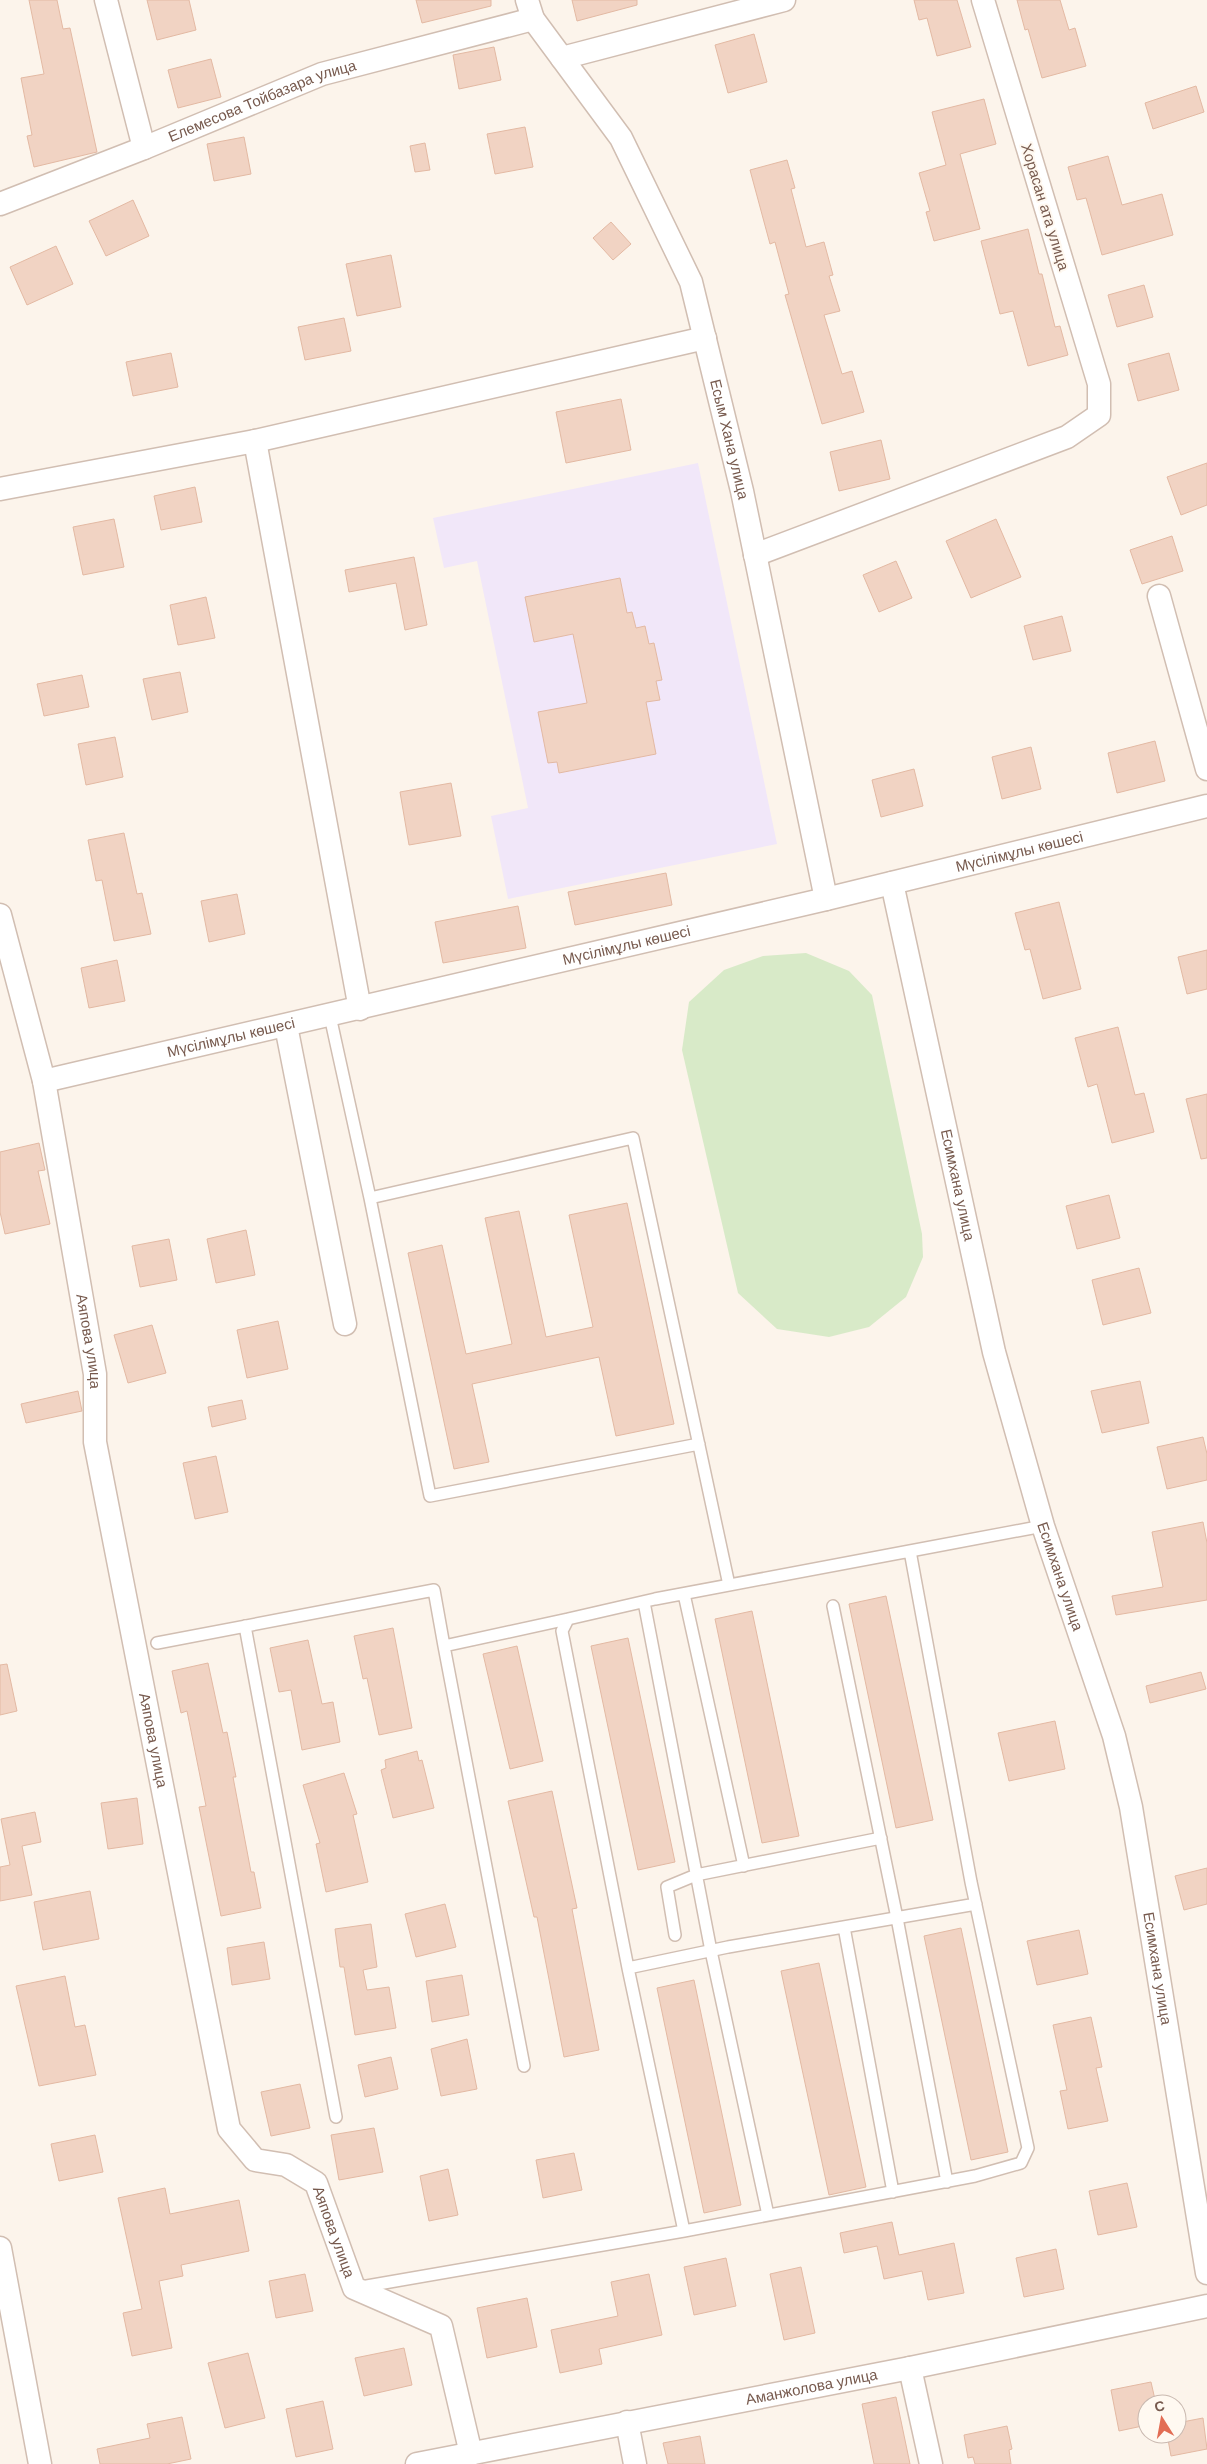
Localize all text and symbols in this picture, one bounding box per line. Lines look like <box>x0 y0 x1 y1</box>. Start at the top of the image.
street label: Елемесова Тойбазара улица <box>166 56 359 145</box>
street label: Хорасан ата улица <box>1018 141 1073 273</box>
street label: Есым Хана улица <box>707 377 753 501</box>
street label: Мүсілімұлы көшесі <box>954 828 1085 875</box>
street label: Мүсілімұлы көшесі <box>561 922 692 968</box>
street label: Мүсілімұлы көшесі <box>165 1014 296 1060</box>
street label: Есимхана улица <box>938 1127 979 1243</box>
street label: Аяпова улица <box>73 1292 104 1390</box>
street label: Есимхана улица <box>1034 1520 1087 1634</box>
street label: Аяпова улица <box>136 1691 171 1790</box>
street label: Есимхана улица <box>1140 1911 1175 2027</box>
street label: Аяпова улица <box>310 2184 359 2281</box>
street label: Аманжолова улица <box>744 2365 879 2408</box>
north arrow <box>1137 2394 1187 2444</box>
text: С <box>1153 2397 1166 2415</box>

